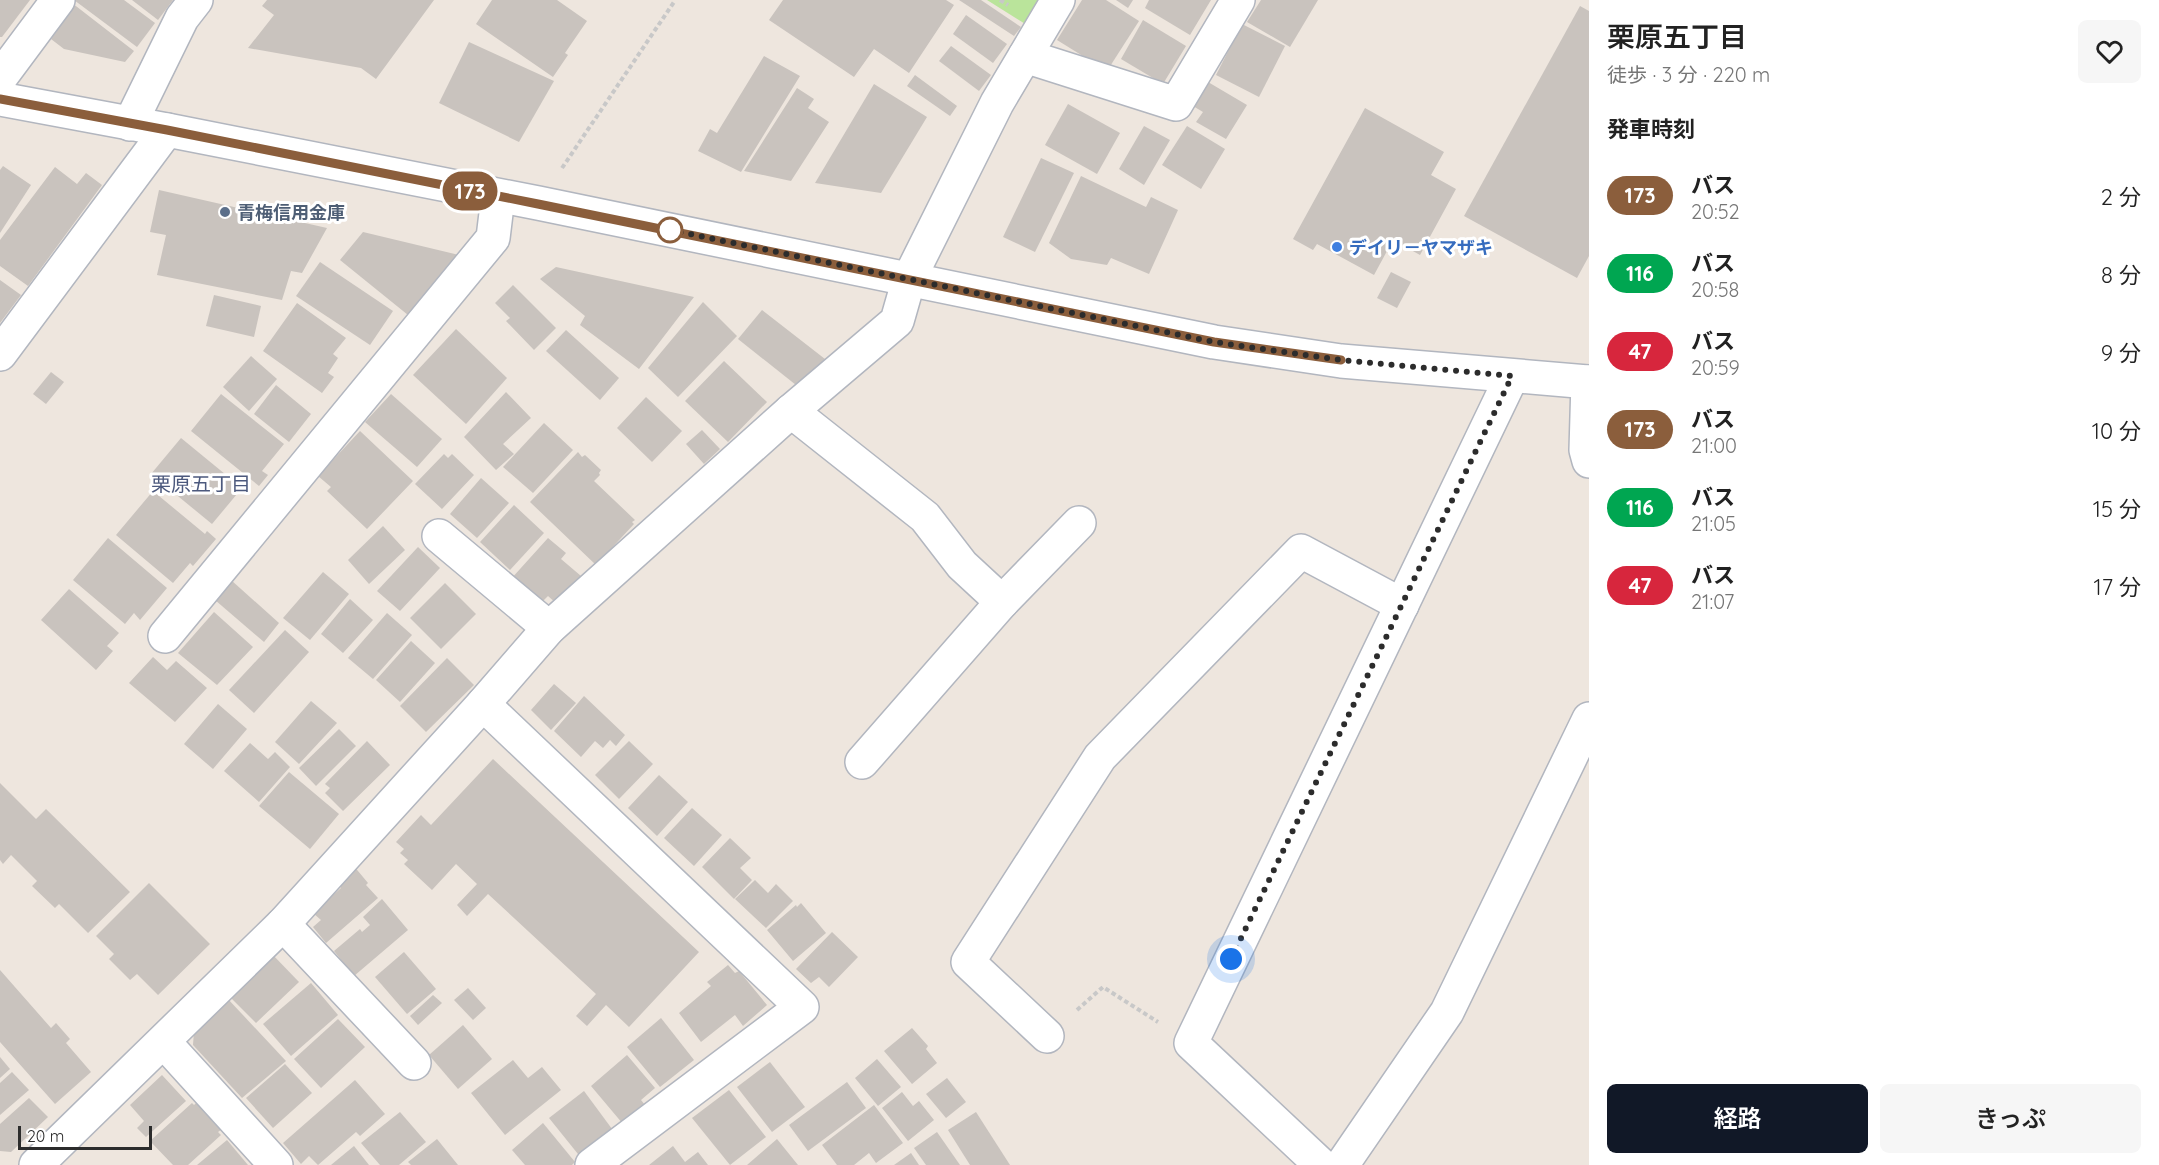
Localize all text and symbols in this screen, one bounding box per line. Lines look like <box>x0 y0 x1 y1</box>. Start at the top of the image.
text: 栗原五丁目 <box>1607 19 1747 54</box>
button: heart <box>2078 20 2141 83</box>
text: 徒歩 · 3 分 · 220 m <box>1607 62 1770 87</box>
text: 発車時刻 <box>1607 115 1695 143</box>
text: バス <box>1691 171 1735 199</box>
line badge: 173 <box>436 172 504 210</box>
text: 173 <box>455 178 485 204</box>
text: 173 <box>1625 182 1655 208</box>
text: 2 分 <box>2101 183 2141 211</box>
text: 20:52 <box>1691 199 1740 224</box>
place label: 青梅信用金庫 <box>237 201 345 224</box>
marker: 青梅信用金庫 <box>218 205 232 219</box>
unlabelled marker <box>657 217 683 243</box>
place label: デイリ－ヤマザキ <box>1349 236 1493 259</box>
marker: デイリ－ヤマザキ <box>1330 240 1344 254</box>
text: バス <box>1691 249 1735 277</box>
text: 116 <box>1626 260 1654 286</box>
text: 8 分 <box>2101 261 2141 289</box>
text: 20:58 <box>1691 277 1739 302</box>
text: バス <box>1691 327 1735 355</box>
text: 47 <box>1628 338 1652 364</box>
text: 9 分 <box>2101 339 2141 367</box>
text: 20:59 <box>1691 355 1740 380</box>
text: バス <box>1691 405 1735 433</box>
text: 173 <box>1625 416 1655 442</box>
text: 10 分 <box>2092 417 2141 445</box>
text: 21:00 <box>1691 433 1737 458</box>
district label: 栗原五丁目 <box>151 471 251 496</box>
text: バス <box>1691 483 1735 511</box>
text: 116 <box>1626 494 1654 520</box>
text: 15 分 <box>2093 495 2141 523</box>
text: 21:05 <box>1691 511 1736 536</box>
text: バス <box>1691 561 1735 589</box>
text: 47 <box>1628 572 1652 598</box>
text: 17 分 <box>2094 573 2141 601</box>
text: 21:07 <box>1691 589 1734 614</box>
your location <box>1216 944 1246 974</box>
button: 経路 <box>1607 1084 1868 1153</box>
button: きっぷ <box>1880 1084 2141 1153</box>
scale bar <box>18 1123 152 1150</box>
text: 20 m <box>27 1126 64 1146</box>

